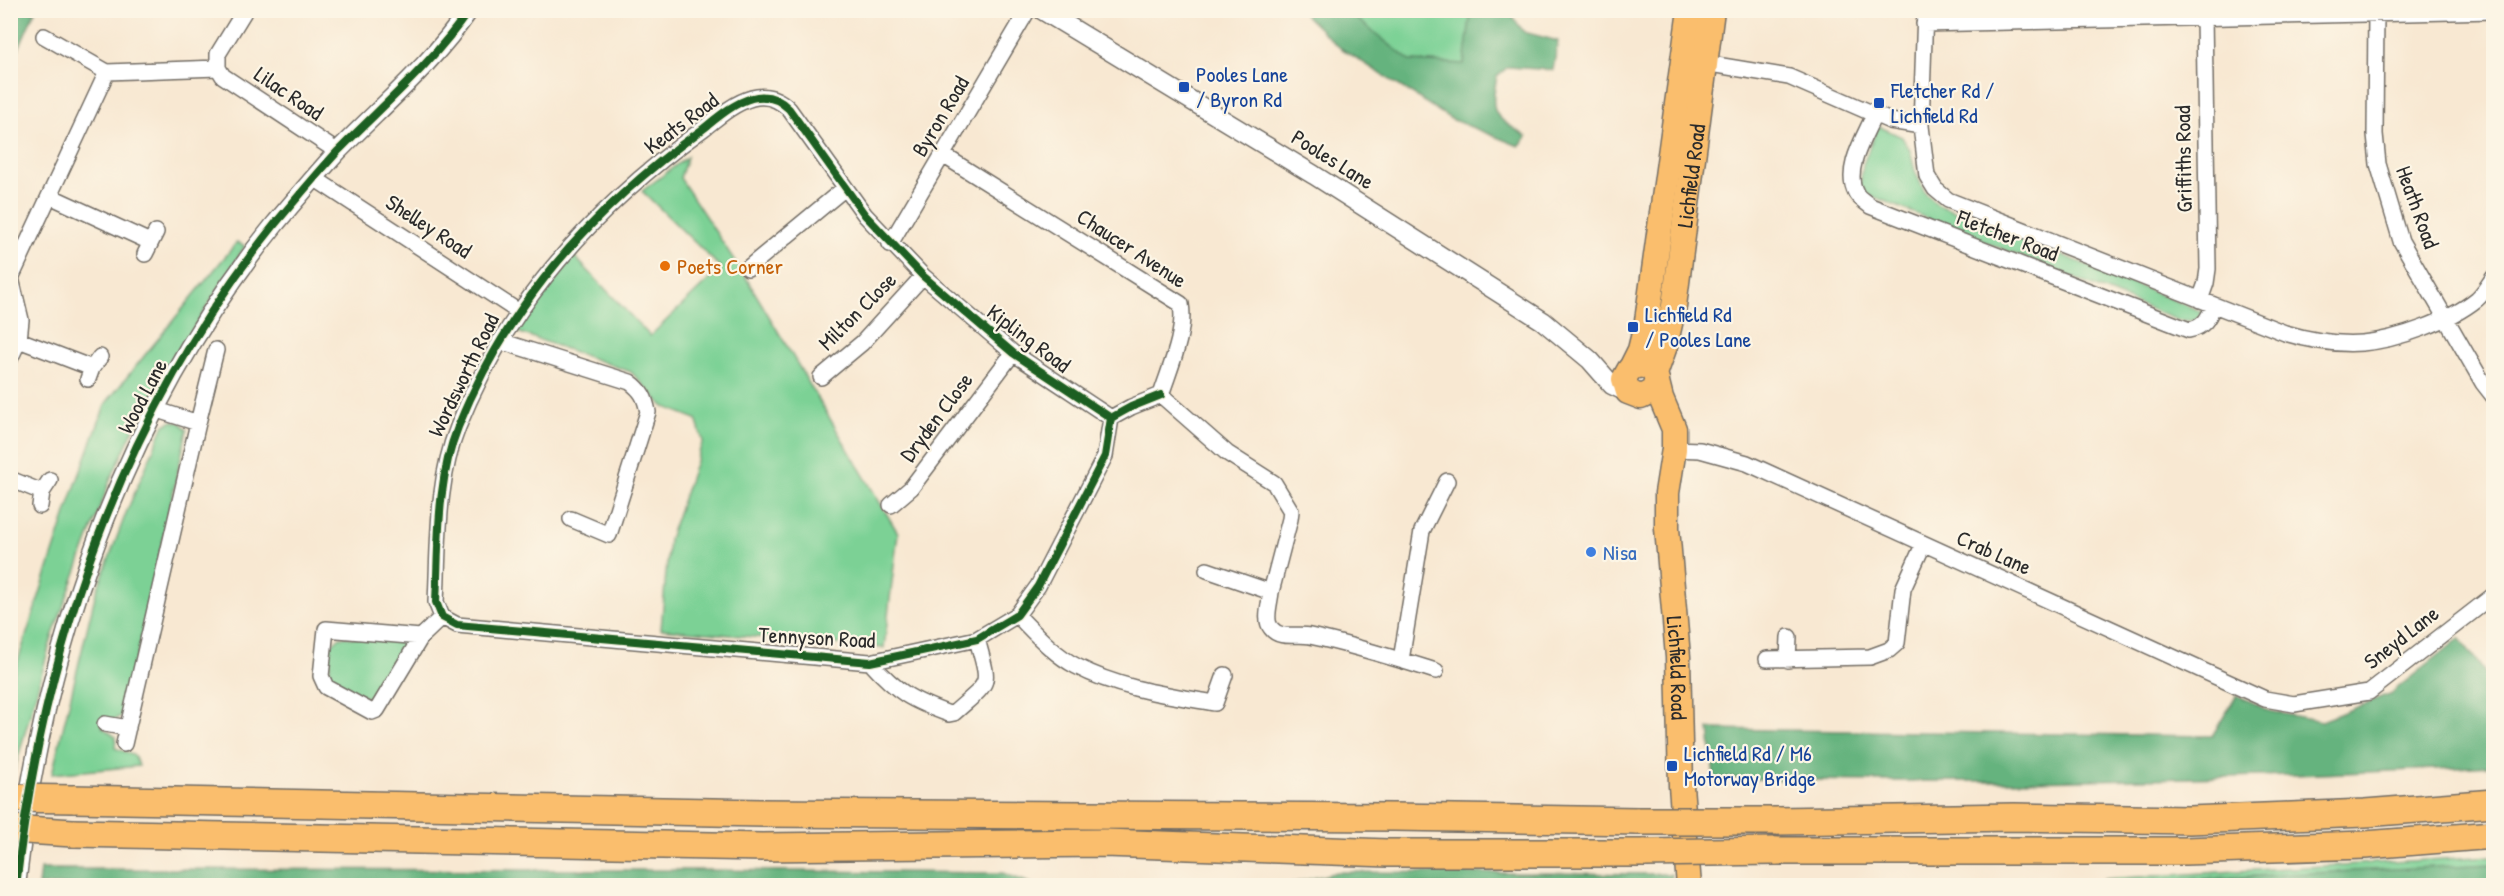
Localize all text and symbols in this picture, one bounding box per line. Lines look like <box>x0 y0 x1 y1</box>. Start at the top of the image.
street label: Lilac Road <box>249 59 330 127</box>
place label: Pooles Lane / Byron Rd <box>1196 59 1288 114</box>
street label: Byron Road <box>904 70 976 162</box>
place label: Fletcher Rd / Lichfield Rd <box>1890 75 1994 130</box>
marker: Pooles Lane / Byron Rd <box>1177 80 1191 94</box>
street label: Keats Road <box>638 85 725 161</box>
marker: Fletcher Rd / Lichfield Rd <box>1872 96 1886 110</box>
street label: Griffiths Road <box>2167 105 2199 213</box>
street label: Pooles Lane <box>1286 122 1380 196</box>
street label: Lichfield Road <box>1669 122 1712 229</box>
street label: Heath Road <box>2389 162 2447 253</box>
street label: Shelley Road <box>380 187 478 265</box>
street label: Chaucer Avenue <box>1071 201 1193 295</box>
street label: Fletcher Road <box>1952 202 2064 268</box>
place label: Poets Corner <box>677 251 783 281</box>
marker: Poets Corner <box>658 259 672 273</box>
street label: Milton Close <box>811 265 903 357</box>
street label: Kipling Road <box>981 297 1077 380</box>
place label: Lichfield Rd / Pooles Lane <box>1645 299 1752 354</box>
street label: Wordsworth Road <box>420 308 506 442</box>
marker: Lichfield Rd / Pooles Lane <box>1626 320 1640 334</box>
street label: Wood Lane <box>110 353 174 439</box>
street label: Dryden Close <box>893 366 980 468</box>
street label: Crab Lane <box>1952 522 2036 582</box>
place label: Nisa <box>1603 537 1637 567</box>
marker: Nisa <box>1584 545 1598 559</box>
street label: Sneyd Lane <box>2357 598 2445 676</box>
street label: Lichfield Road <box>1660 615 1694 721</box>
street label: Tennyson Road <box>758 619 876 655</box>
place label: Lichfield Rd / M6 Motorway Bridge <box>1684 738 1816 793</box>
marker: Lichfield Rd / M6 Motorway Bridge <box>1665 759 1679 773</box>

